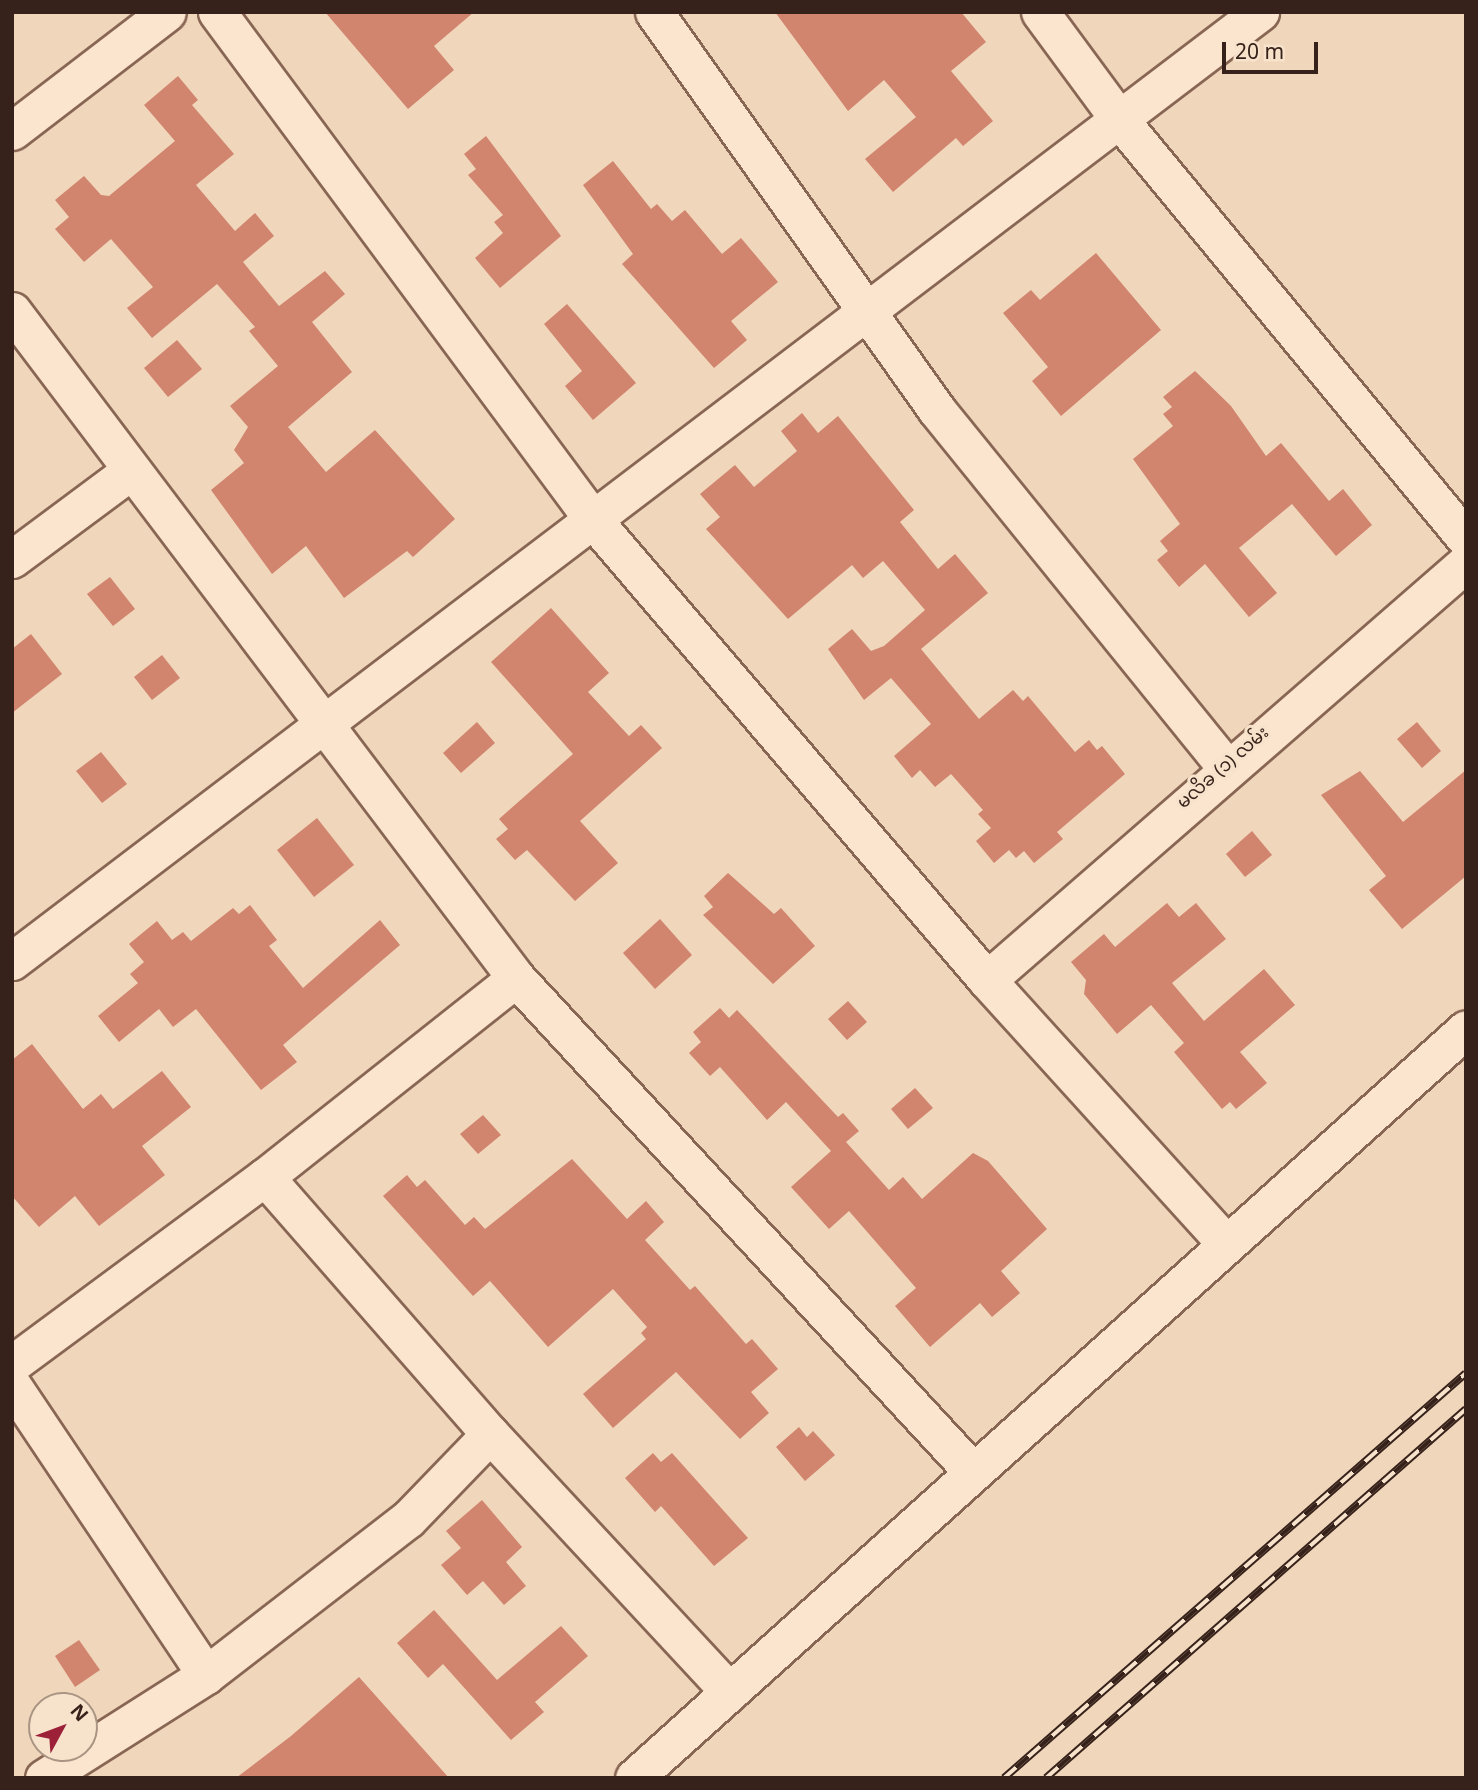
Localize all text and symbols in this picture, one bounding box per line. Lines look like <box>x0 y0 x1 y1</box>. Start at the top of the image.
scale bar <box>1226 28 1322 72</box>
text: 20 m <box>1235 31 1284 77</box>
street label: မလိခ (၁) လမ်း <box>1174 723 1274 815</box>
north arrow <box>28 1692 98 1762</box>
text: N <box>57 1695 98 1733</box>

